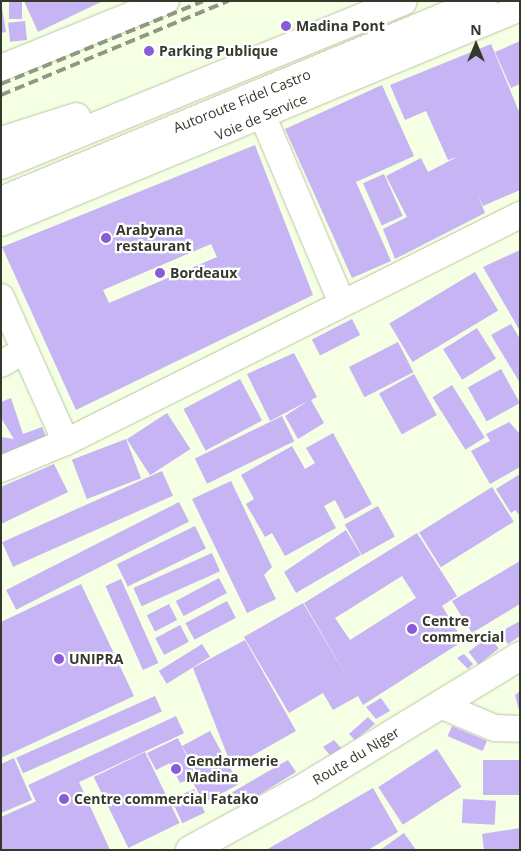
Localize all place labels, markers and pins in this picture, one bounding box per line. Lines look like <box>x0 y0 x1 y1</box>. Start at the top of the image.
place label: Madina Pont <box>296 18 385 34</box>
marker: Madina Pont <box>280 20 292 32</box>
place label: Parking Publique <box>159 43 278 59</box>
marker: Parking Publique <box>143 45 155 57</box>
place label: Arabyana restaurant <box>116 222 191 254</box>
marker: Arabyana restaurant <box>100 232 112 244</box>
place label: Bordeaux <box>170 265 237 281</box>
marker: Bordeaux <box>154 267 166 279</box>
place label: Centre commercial <box>422 613 504 646</box>
marker: Centre commercial <box>406 623 418 635</box>
place label: UNIPRA <box>69 651 123 667</box>
marker: UNIPRA <box>53 653 65 665</box>
place label: Gendarmerie Madina <box>186 753 278 786</box>
marker: Gendarmerie Madina <box>170 763 182 775</box>
place label: Centre commercial Fatako <box>74 791 259 807</box>
marker: Centre commercial Fatako <box>58 793 70 805</box>

